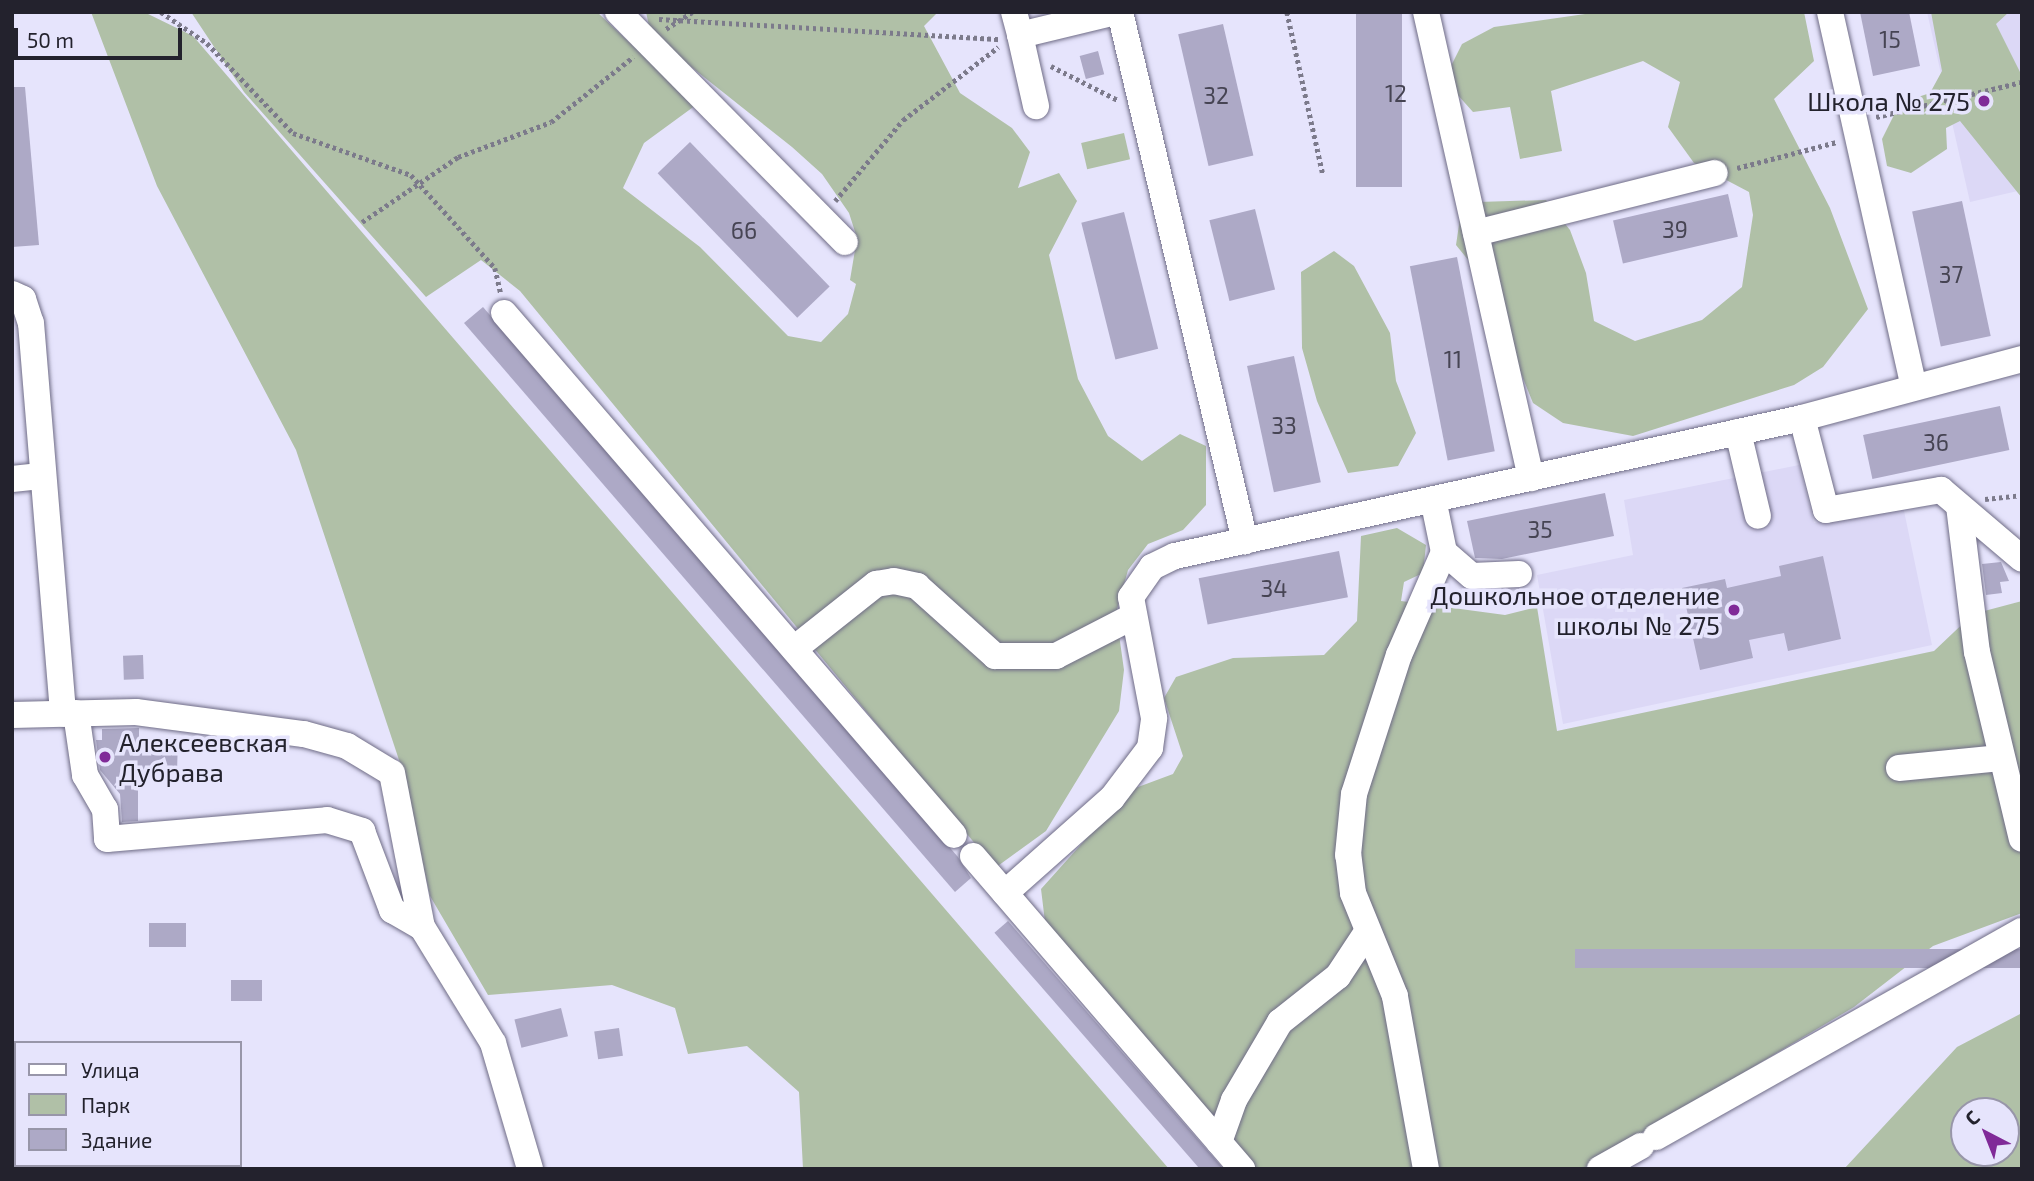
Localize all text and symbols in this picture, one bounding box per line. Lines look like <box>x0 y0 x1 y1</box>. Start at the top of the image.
scale bar <box>18 14 186 58</box>
house number: 15 <box>1879 25 1901 53</box>
text: 50 m <box>27 27 74 52</box>
house number: 12 <box>1385 79 1407 107</box>
house number: 32 <box>1203 81 1229 109</box>
place label: Школа № 275 <box>1807 85 1970 117</box>
marker: Школа № 275 <box>1976 93 1992 109</box>
house number: 39 <box>1662 215 1688 243</box>
house number: 66 <box>731 216 757 244</box>
house number: 37 <box>1939 260 1963 288</box>
house number: 11 <box>1444 345 1462 373</box>
house number: 33 <box>1271 411 1297 439</box>
house number: 36 <box>1923 428 1949 456</box>
house number: 35 <box>1527 515 1553 543</box>
house number: 34 <box>1261 574 1287 602</box>
place label: Дошкольное отделение школы № 275 <box>1430 579 1720 640</box>
marker: Дошкольное отделение школы № 275 <box>1726 602 1742 618</box>
place label: Алексеевская Дубрава <box>119 726 288 788</box>
marker: Алексеевская Дубрава <box>97 749 113 765</box>
legend <box>14 1041 242 1167</box>
text: Улица <box>81 1057 140 1082</box>
text: Парк <box>81 1092 130 1117</box>
north arrow <box>1950 1097 2020 1167</box>
text: С <box>1960 1105 1984 1130</box>
text: Здание <box>81 1127 152 1152</box>

